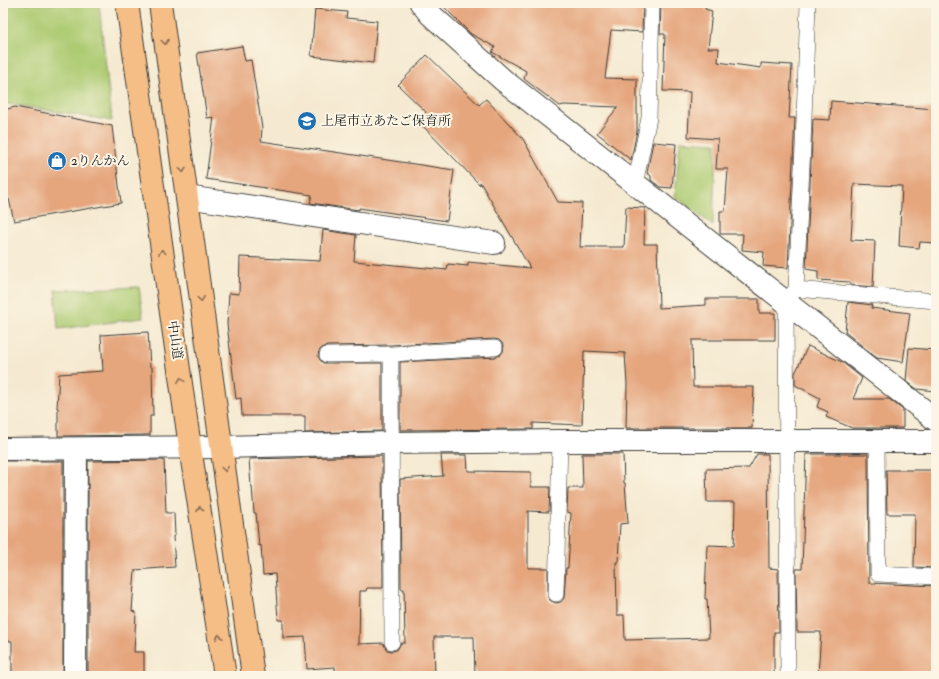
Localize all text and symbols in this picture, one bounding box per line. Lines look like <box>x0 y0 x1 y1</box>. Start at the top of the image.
one-way arrow <box>160 39 169 45</box>
school or university icon: 上尾市立あたご保育所 <box>296 110 318 132</box>
place label: 上尾市立あたご保育所 <box>321 113 451 129</box>
shop icon: 2りんかん <box>46 150 68 172</box>
place label: 2りんかん <box>71 153 130 169</box>
one-way arrow <box>178 167 187 173</box>
one-way arrow <box>158 249 167 255</box>
one-way arrow <box>196 296 205 302</box>
street label: 中山道 <box>164 320 186 360</box>
one-way arrow <box>177 377 186 383</box>
one-way arrow <box>220 466 229 472</box>
one-way arrow <box>196 506 205 512</box>
one-way arrow <box>215 634 224 641</box>

